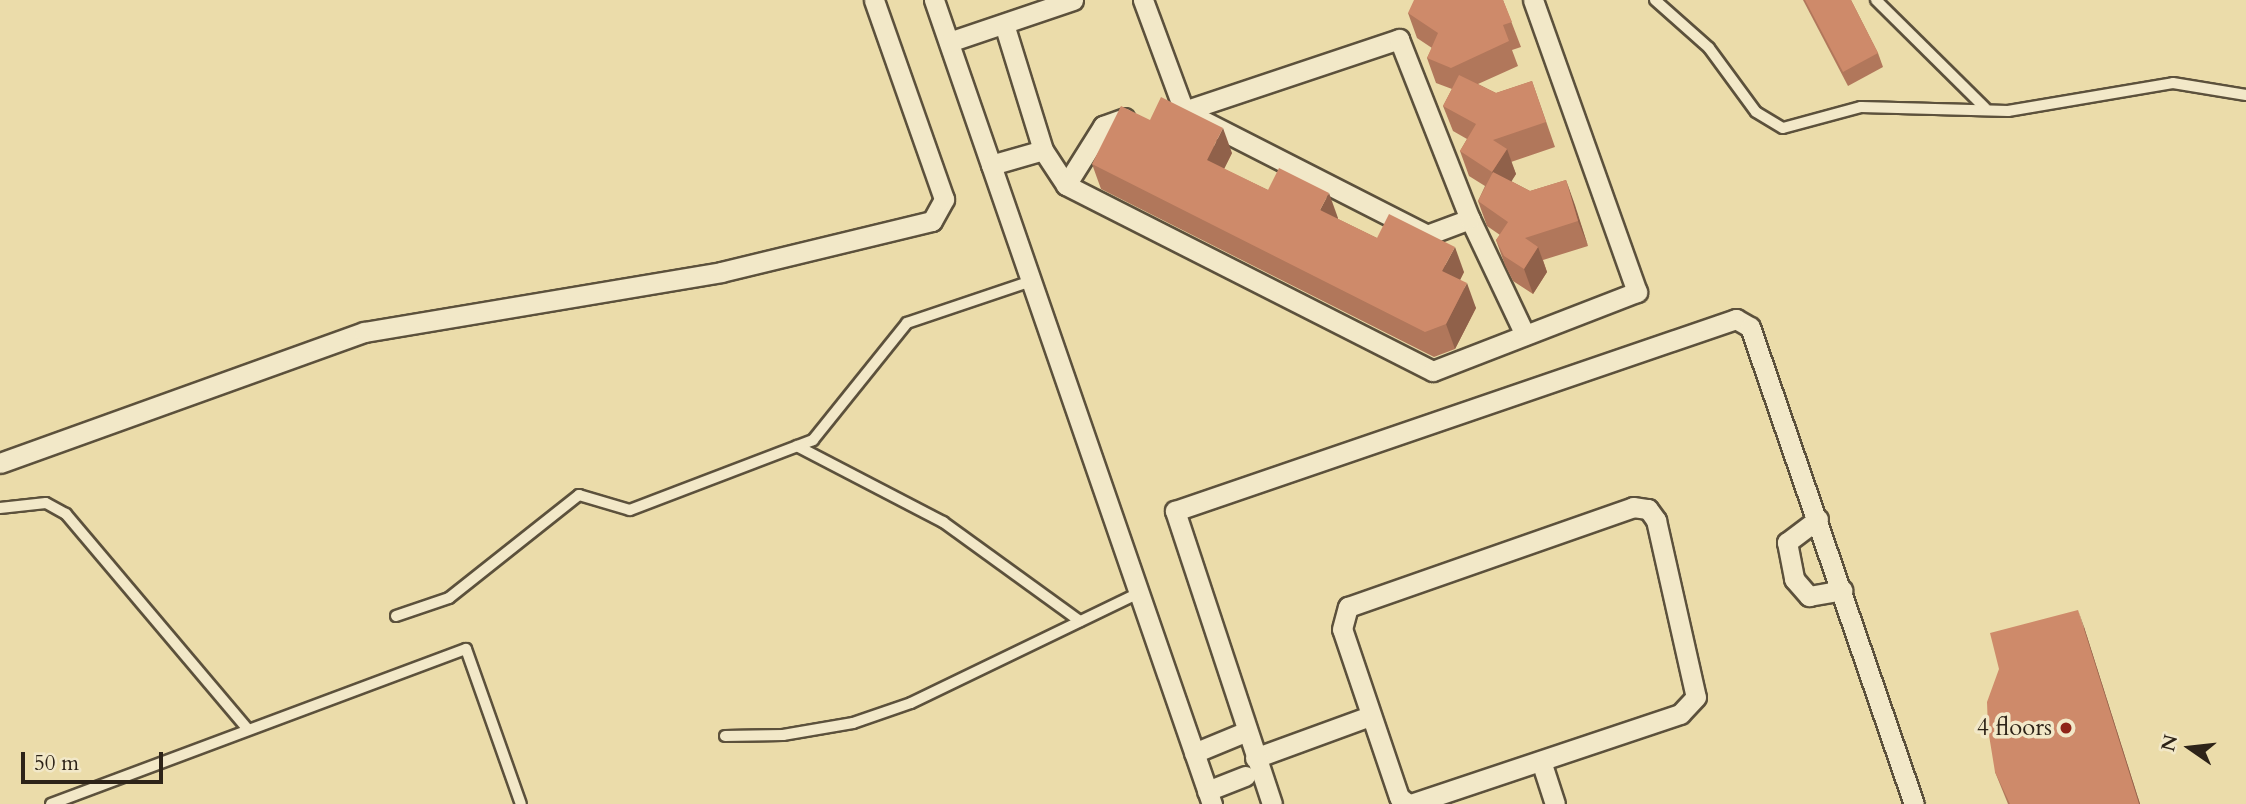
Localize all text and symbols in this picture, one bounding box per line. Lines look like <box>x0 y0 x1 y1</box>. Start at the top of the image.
north arrow <box>2155 713 2225 783</box>
place label: 4 floors <box>1977 714 2052 742</box>
marker: 4 floors <box>2058 720 2074 736</box>
text: N <box>2155 732 2184 754</box>
scale bar <box>24 738 166 782</box>
text: 50 m <box>34 749 79 778</box>

